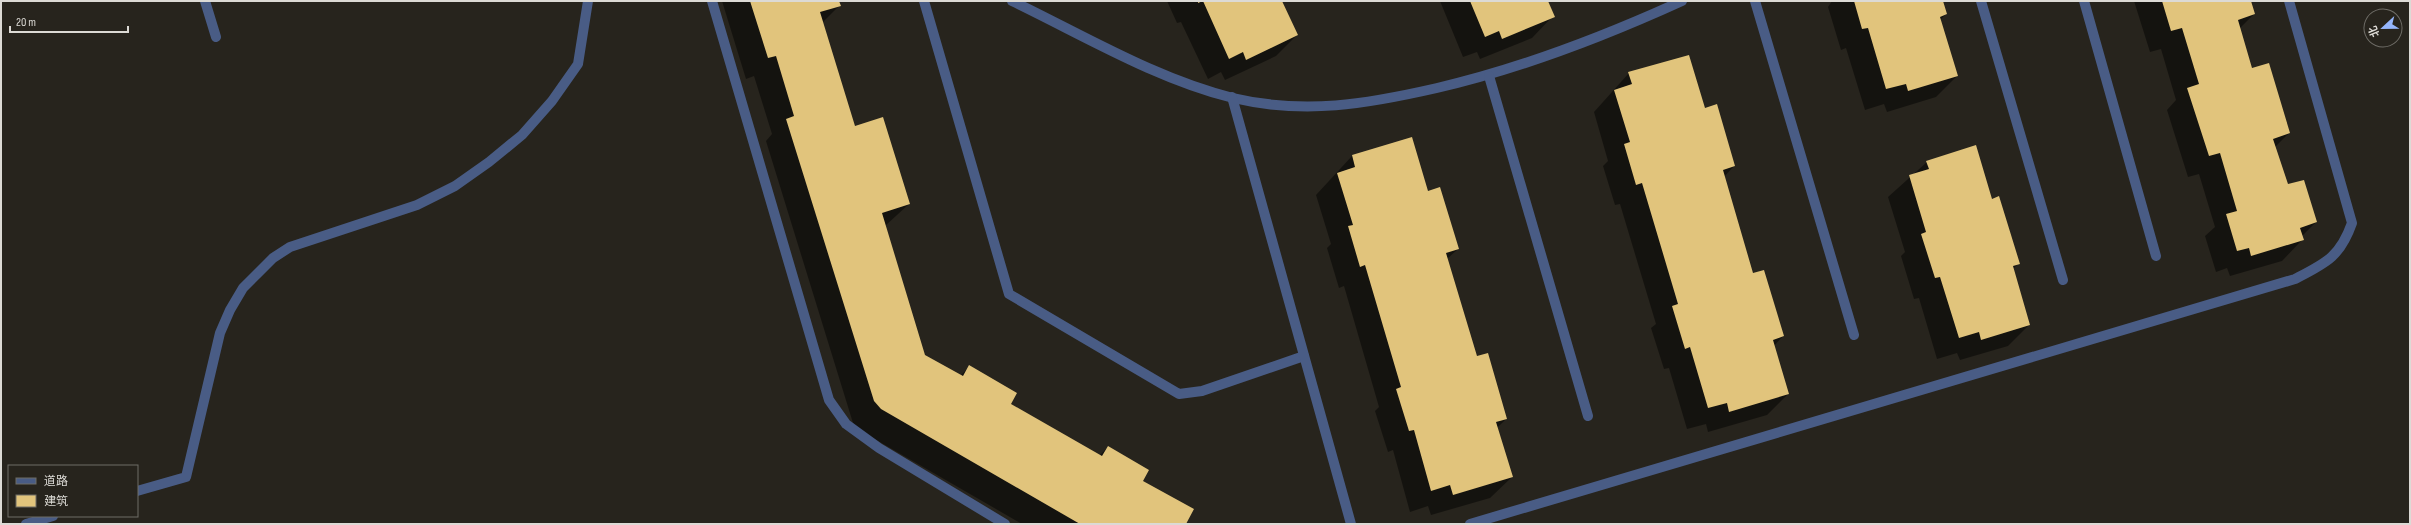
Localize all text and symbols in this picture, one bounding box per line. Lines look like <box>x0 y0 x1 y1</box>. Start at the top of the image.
scale bar <box>10 8 128 34</box>
north arrow <box>2363 8 2403 48</box>
text: 20 m <box>16 15 36 30</box>
text: 北 <box>2366 24 2382 39</box>
legend <box>8 465 138 517</box>
text: 道路 <box>44 474 68 489</box>
text: 建筑 <box>44 494 68 509</box>

